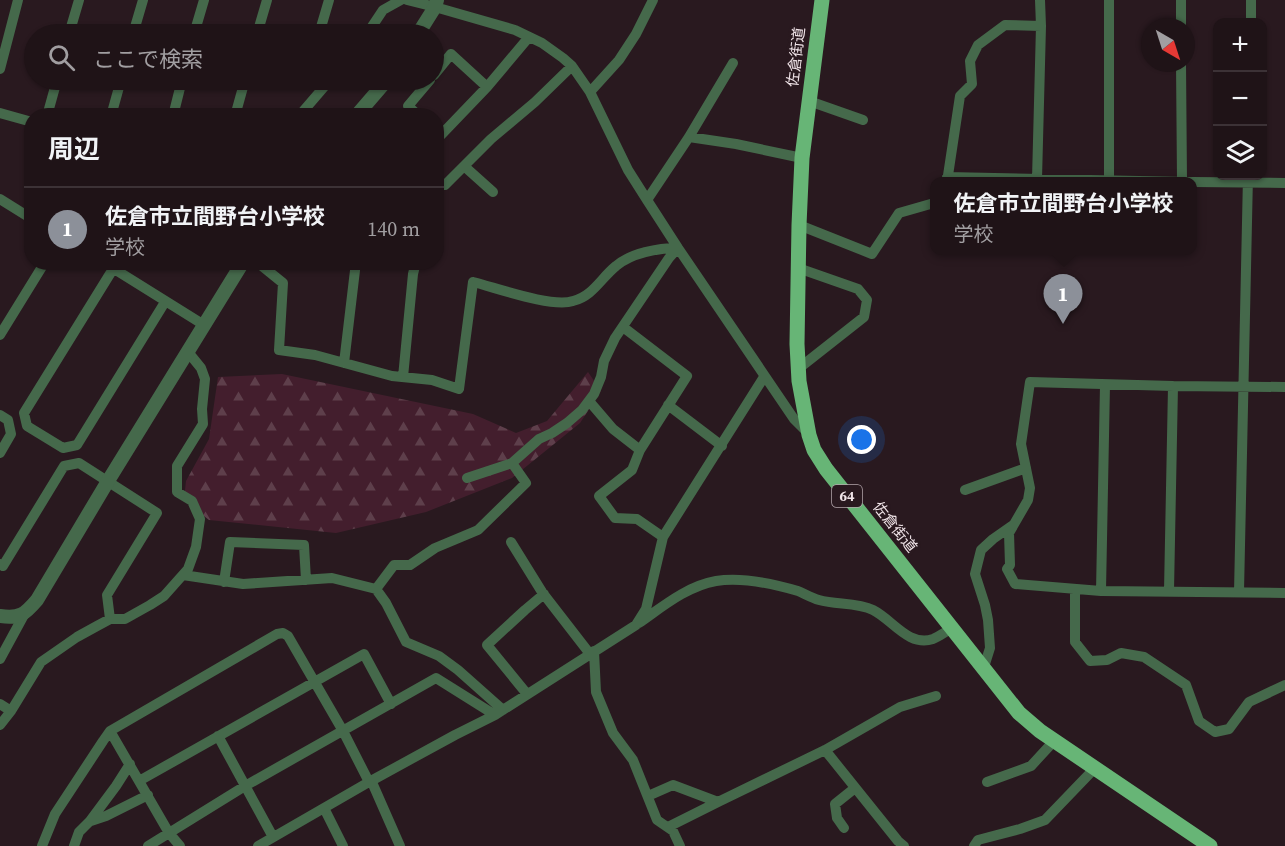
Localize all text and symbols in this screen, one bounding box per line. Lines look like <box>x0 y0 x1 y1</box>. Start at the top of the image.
north arrow <box>1141 18 1195 72</box>
map controls <box>1213 18 1267 180</box>
button: + <box>1213 18 1267 72</box>
search box <box>24 24 444 90</box>
street label: 佐倉街道 <box>781 26 810 88</box>
icon: search <box>45 41 78 74</box>
text: ここで検索 <box>93 44 203 74</box>
button: − <box>1213 72 1267 126</box>
button: layers <box>1213 126 1267 180</box>
text: 周辺 <box>48 131 100 167</box>
popup <box>930 177 1197 255</box>
text: 佐倉市立間野台小学校 <box>953 188 1174 218</box>
text: 佐倉市立間野台小学校 <box>105 201 325 231</box>
text: 1 <box>62 215 73 243</box>
text: 140 m <box>367 215 420 243</box>
text: 学校 <box>953 220 993 248</box>
text: 学校 <box>105 233 145 261</box>
pin: 1 <box>1044 274 1082 324</box>
your location <box>847 425 876 454</box>
road number: 64 <box>832 485 862 507</box>
street label: 佐倉街道 <box>868 497 922 557</box>

